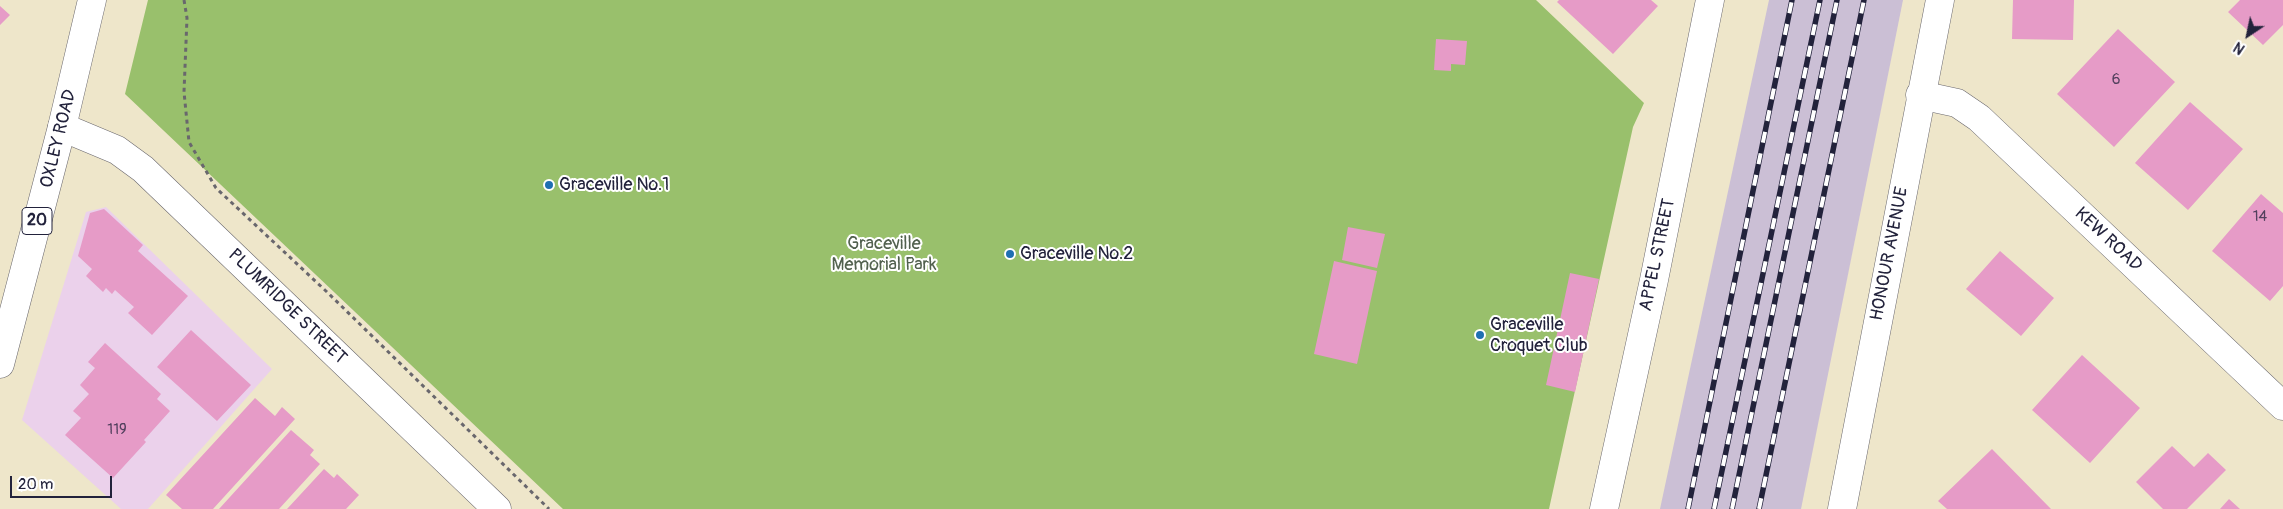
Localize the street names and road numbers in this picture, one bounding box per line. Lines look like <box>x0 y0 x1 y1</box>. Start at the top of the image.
street label: OXLEY ROAD <box>36 88 82 190</box>
street label: HONOUR AVENUE <box>1866 185 1914 323</box>
street label: APPEL STREET <box>1636 197 1680 313</box>
street label: KEW ROAD <box>2070 203 2146 277</box>
road number: 20 <box>22 208 52 235</box>
street label: PLUMRIDGE STREET <box>223 245 351 369</box>

